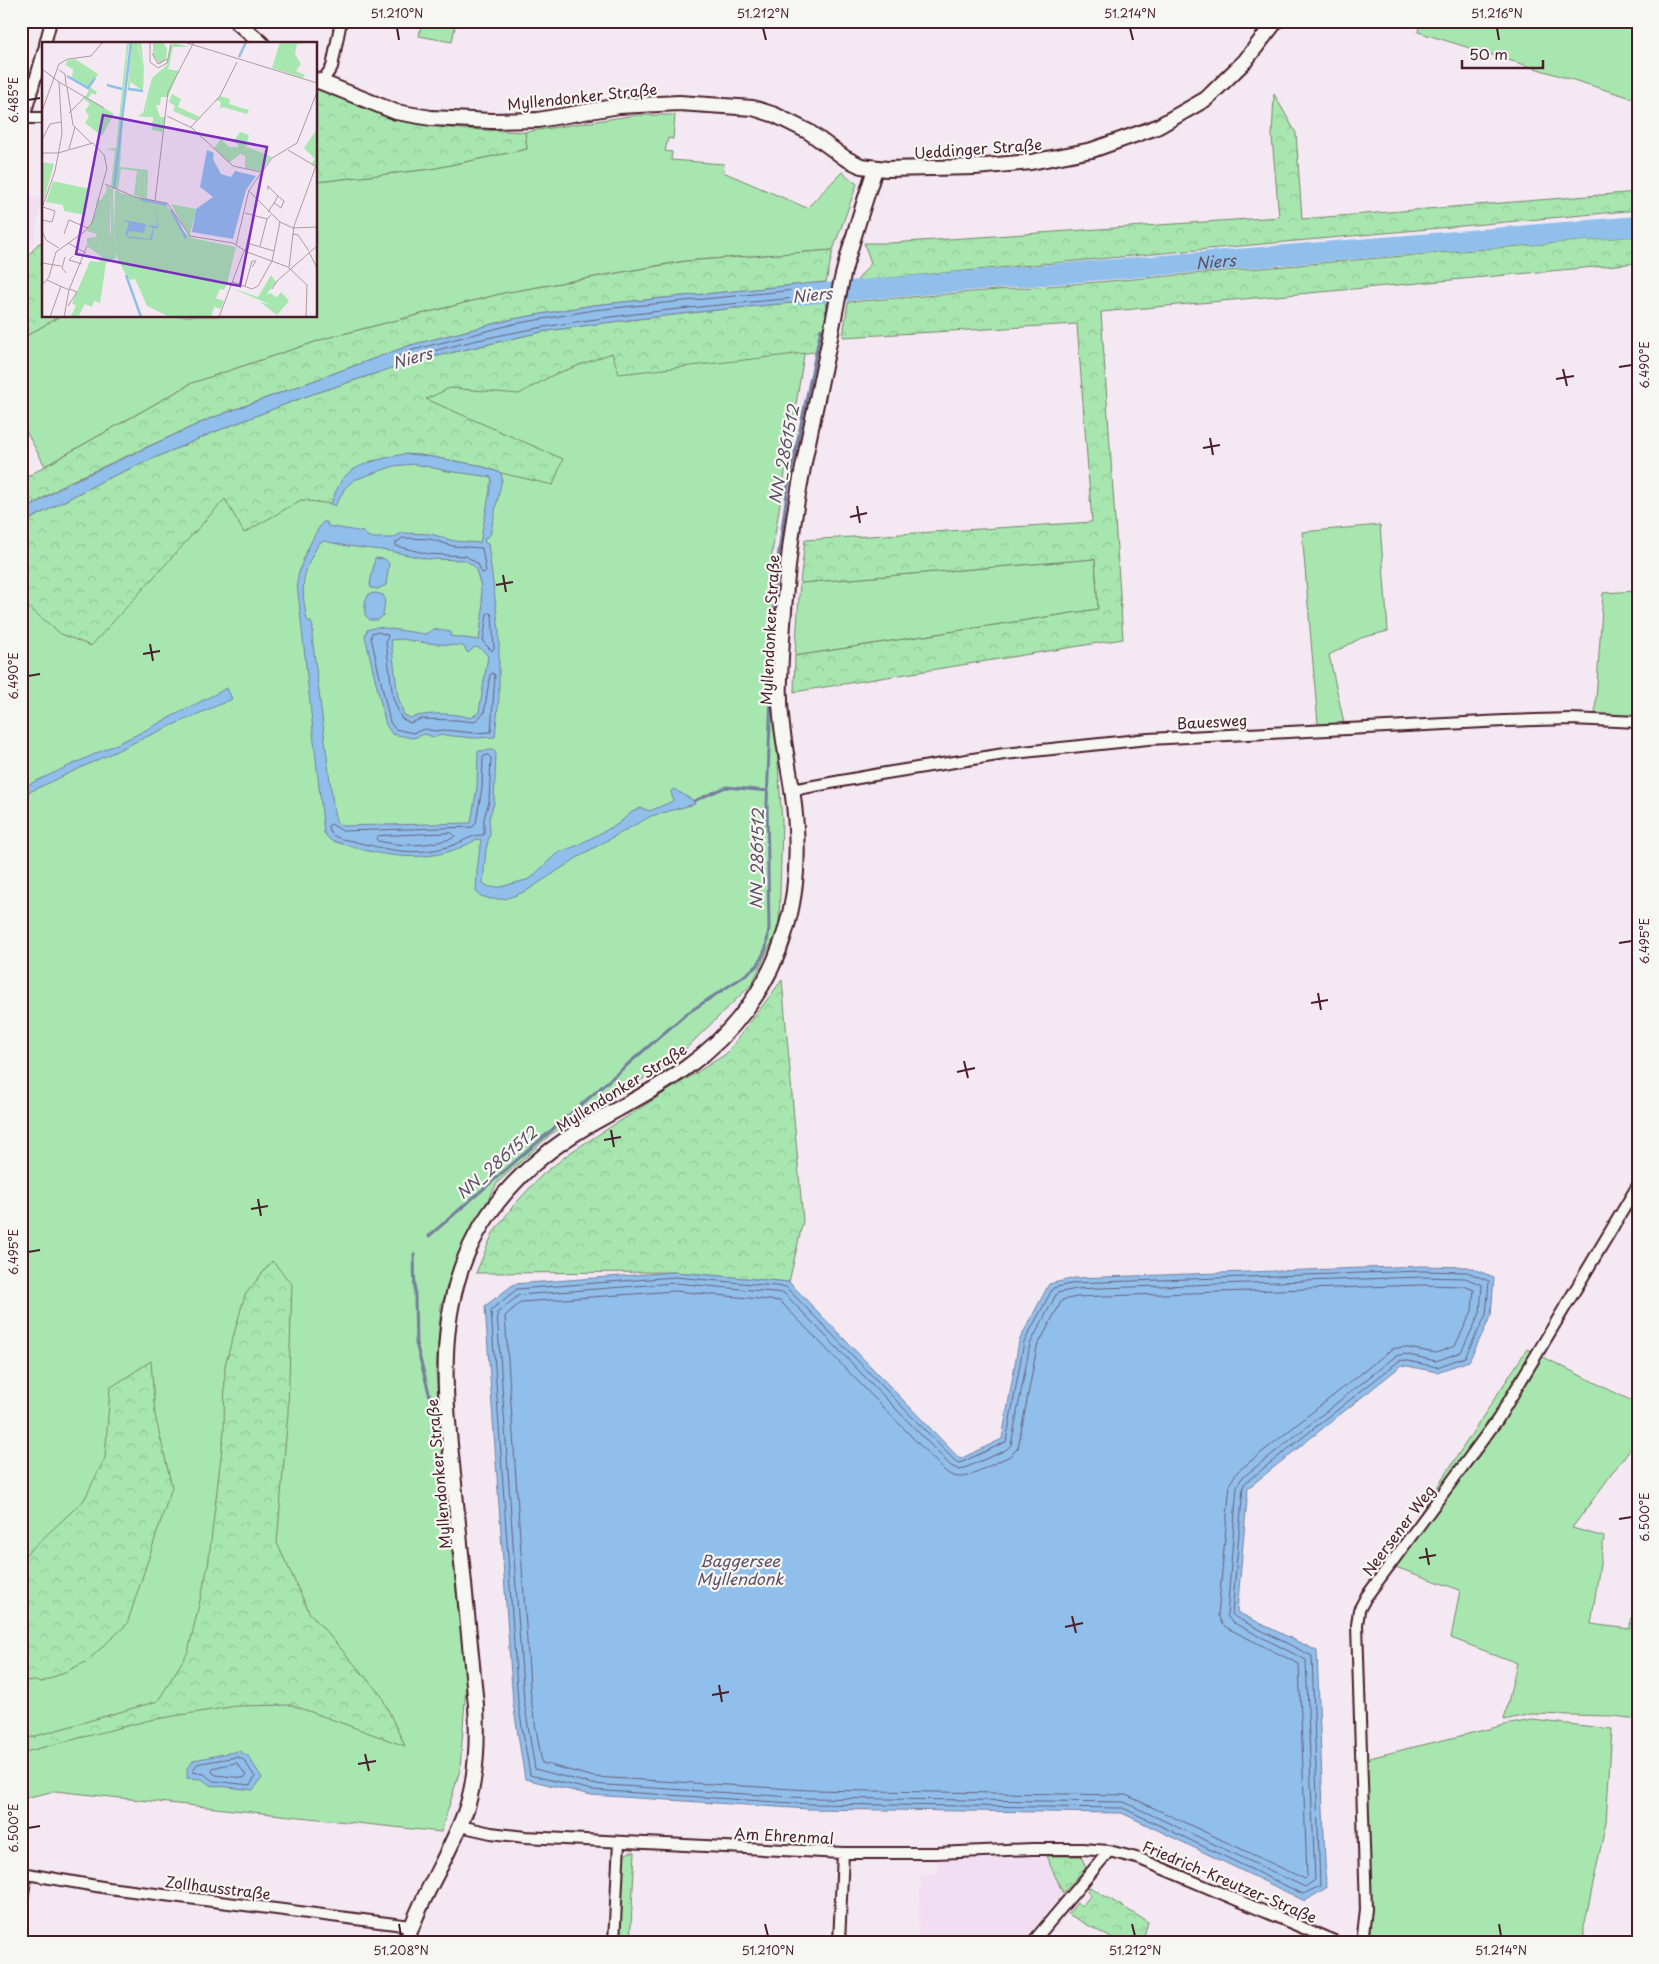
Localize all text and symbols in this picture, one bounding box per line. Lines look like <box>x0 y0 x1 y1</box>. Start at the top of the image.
text: 51.210°N <box>370 4 424 22</box>
text: 51.212°N <box>737 4 789 22</box>
text: 51.214°N <box>1104 4 1156 22</box>
text: 51.216°N <box>1471 4 1523 22</box>
scale bar <box>1462 38 1543 70</box>
inset map <box>42 42 318 318</box>
text: 50 m <box>1469 42 1508 65</box>
text: 6.485°E <box>4 77 22 123</box>
street label: Myllendonker Straße <box>506 77 658 115</box>
street label: Ueddinger Straße <box>913 132 1043 164</box>
water label: Niers <box>1195 247 1238 274</box>
water label: Niers <box>791 280 835 308</box>
water label: Niers <box>390 340 436 374</box>
text: 6.490°E <box>1635 341 1653 389</box>
water label: NN_2861512 <box>762 402 804 506</box>
street label: Myllendonker Straße <box>754 554 784 706</box>
text: 6.490°E <box>4 652 22 700</box>
street label: Bauesweg <box>1176 708 1248 734</box>
water label: NN_2861512 <box>743 808 769 909</box>
text: 6.495°E <box>1635 918 1653 964</box>
street label: Myllendonker Straße <box>551 1037 691 1137</box>
water label: NN_2861512 <box>450 1120 542 1204</box>
text: 6.495°E <box>4 1229 22 1275</box>
street label: Myllendonker Straße <box>420 1398 456 1550</box>
street label: Neersener Weg <box>1356 1480 1440 1580</box>
text: 6.500°E <box>1635 1493 1653 1541</box>
water label: Baggersee Myllendonk <box>697 1548 784 1590</box>
text: 6.500°E <box>4 1804 22 1852</box>
street label: Am Ehrenmal <box>734 1821 834 1849</box>
street label: Friedrich-Kreutzer-Straße <box>1139 1834 1321 1928</box>
street label: Zollhausstraße <box>164 1869 272 1905</box>
text: 51.208°N <box>373 1941 429 1959</box>
text: 51.210°N <box>741 1941 795 1959</box>
text: 51.212°N <box>1109 1941 1161 1959</box>
text: 51.214°N <box>1475 1941 1527 1959</box>

